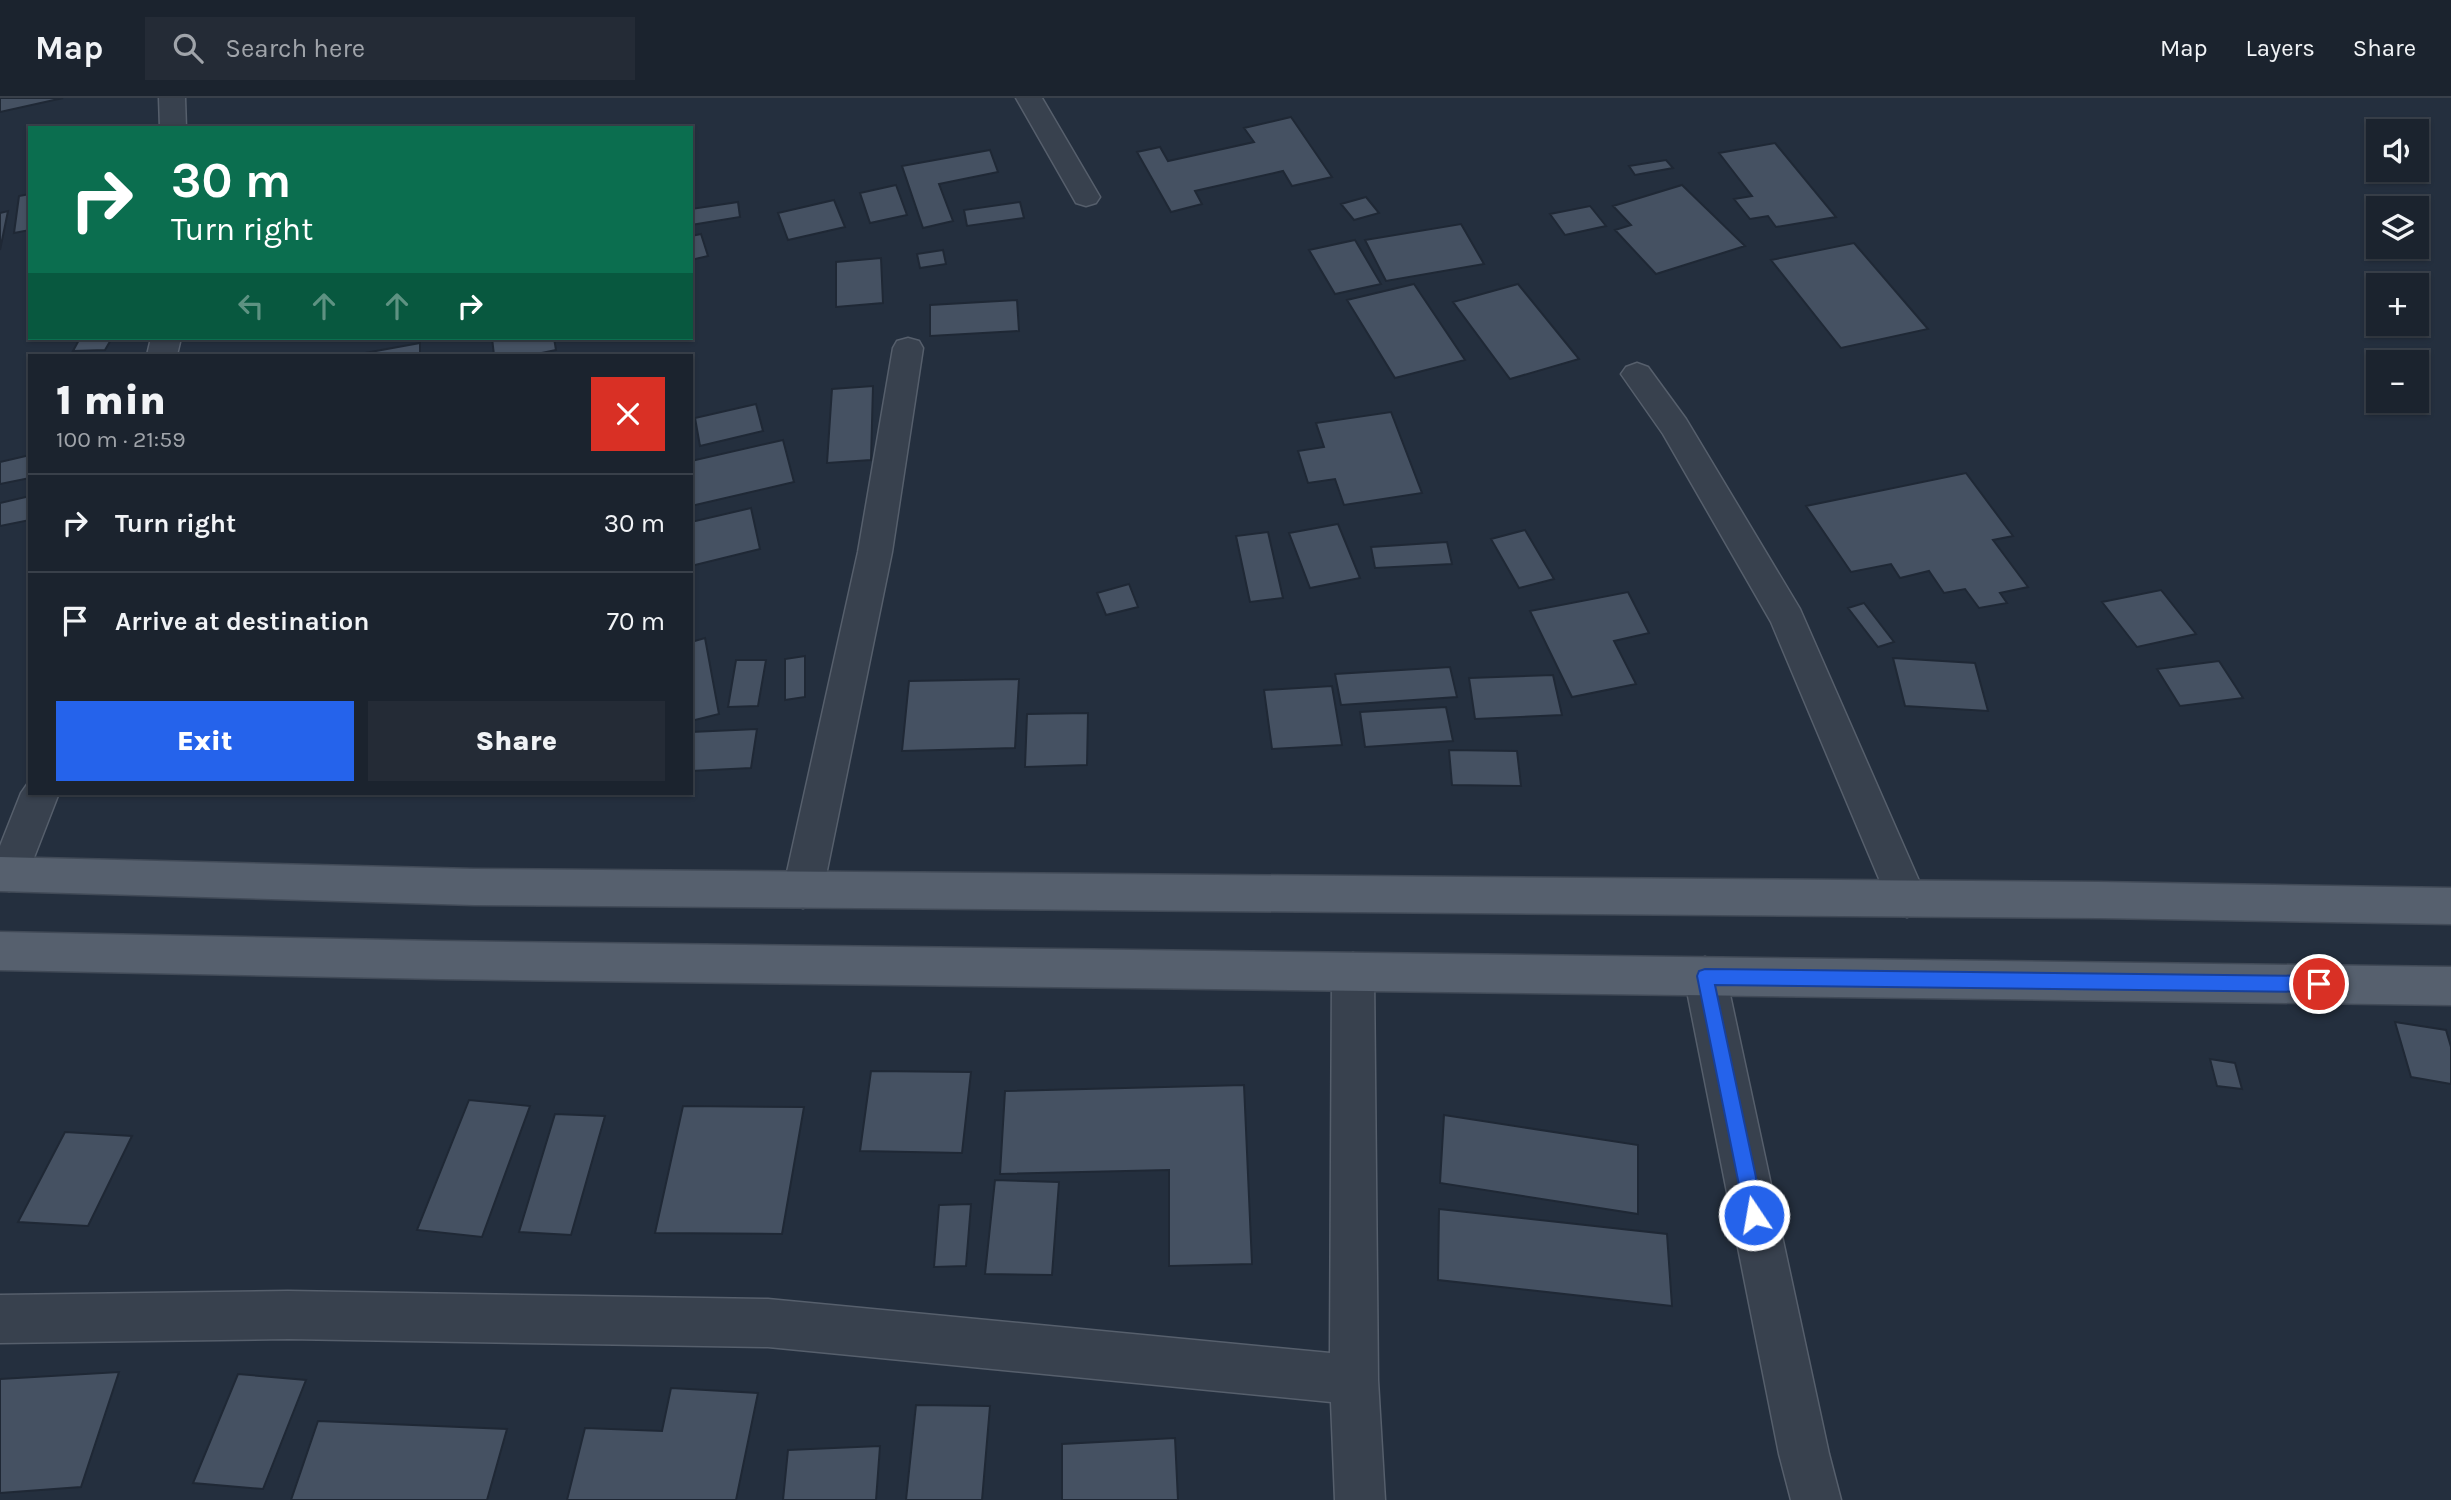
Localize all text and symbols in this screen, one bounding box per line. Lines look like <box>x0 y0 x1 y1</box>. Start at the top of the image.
search box <box>145 17 635 80</box>
text: Map <box>35 29 103 67</box>
icon: search <box>169 29 207 67</box>
text: Search here <box>225 33 365 64</box>
text: Map <box>2160 34 2208 62</box>
text: Layers <box>2246 34 2315 62</box>
text: Share <box>2353 34 2416 62</box>
map controls <box>2366 119 2429 413</box>
button: sound <box>2366 119 2429 182</box>
text: 30 m <box>171 152 291 209</box>
icon: right <box>56 154 147 245</box>
button: layers <box>2366 196 2429 259</box>
text: Turn right <box>171 211 313 248</box>
button: + <box>2366 273 2429 336</box>
icon: left <box>232 287 270 325</box>
icon: ahead <box>305 287 343 325</box>
icon: ahead <box>378 287 416 325</box>
icon: right <box>451 287 489 325</box>
button: − <box>2366 350 2429 413</box>
text: 1 min <box>56 375 166 425</box>
button: close <box>591 377 665 451</box>
text: 100 m · 21:59 <box>56 426 185 453</box>
icon: right <box>56 504 94 542</box>
text: Turn right <box>115 508 236 539</box>
text: 30 m <box>604 508 665 539</box>
icon: arrive <box>56 602 94 640</box>
text: Arrive at destination <box>115 606 369 637</box>
text: 70 m <box>607 606 665 637</box>
button: Exit <box>56 701 354 781</box>
button: Share <box>368 701 665 781</box>
pin <box>2289 954 2349 1014</box>
icon: arrive <box>2300 965 2338 1003</box>
position arrow <box>1717 1178 1791 1252</box>

